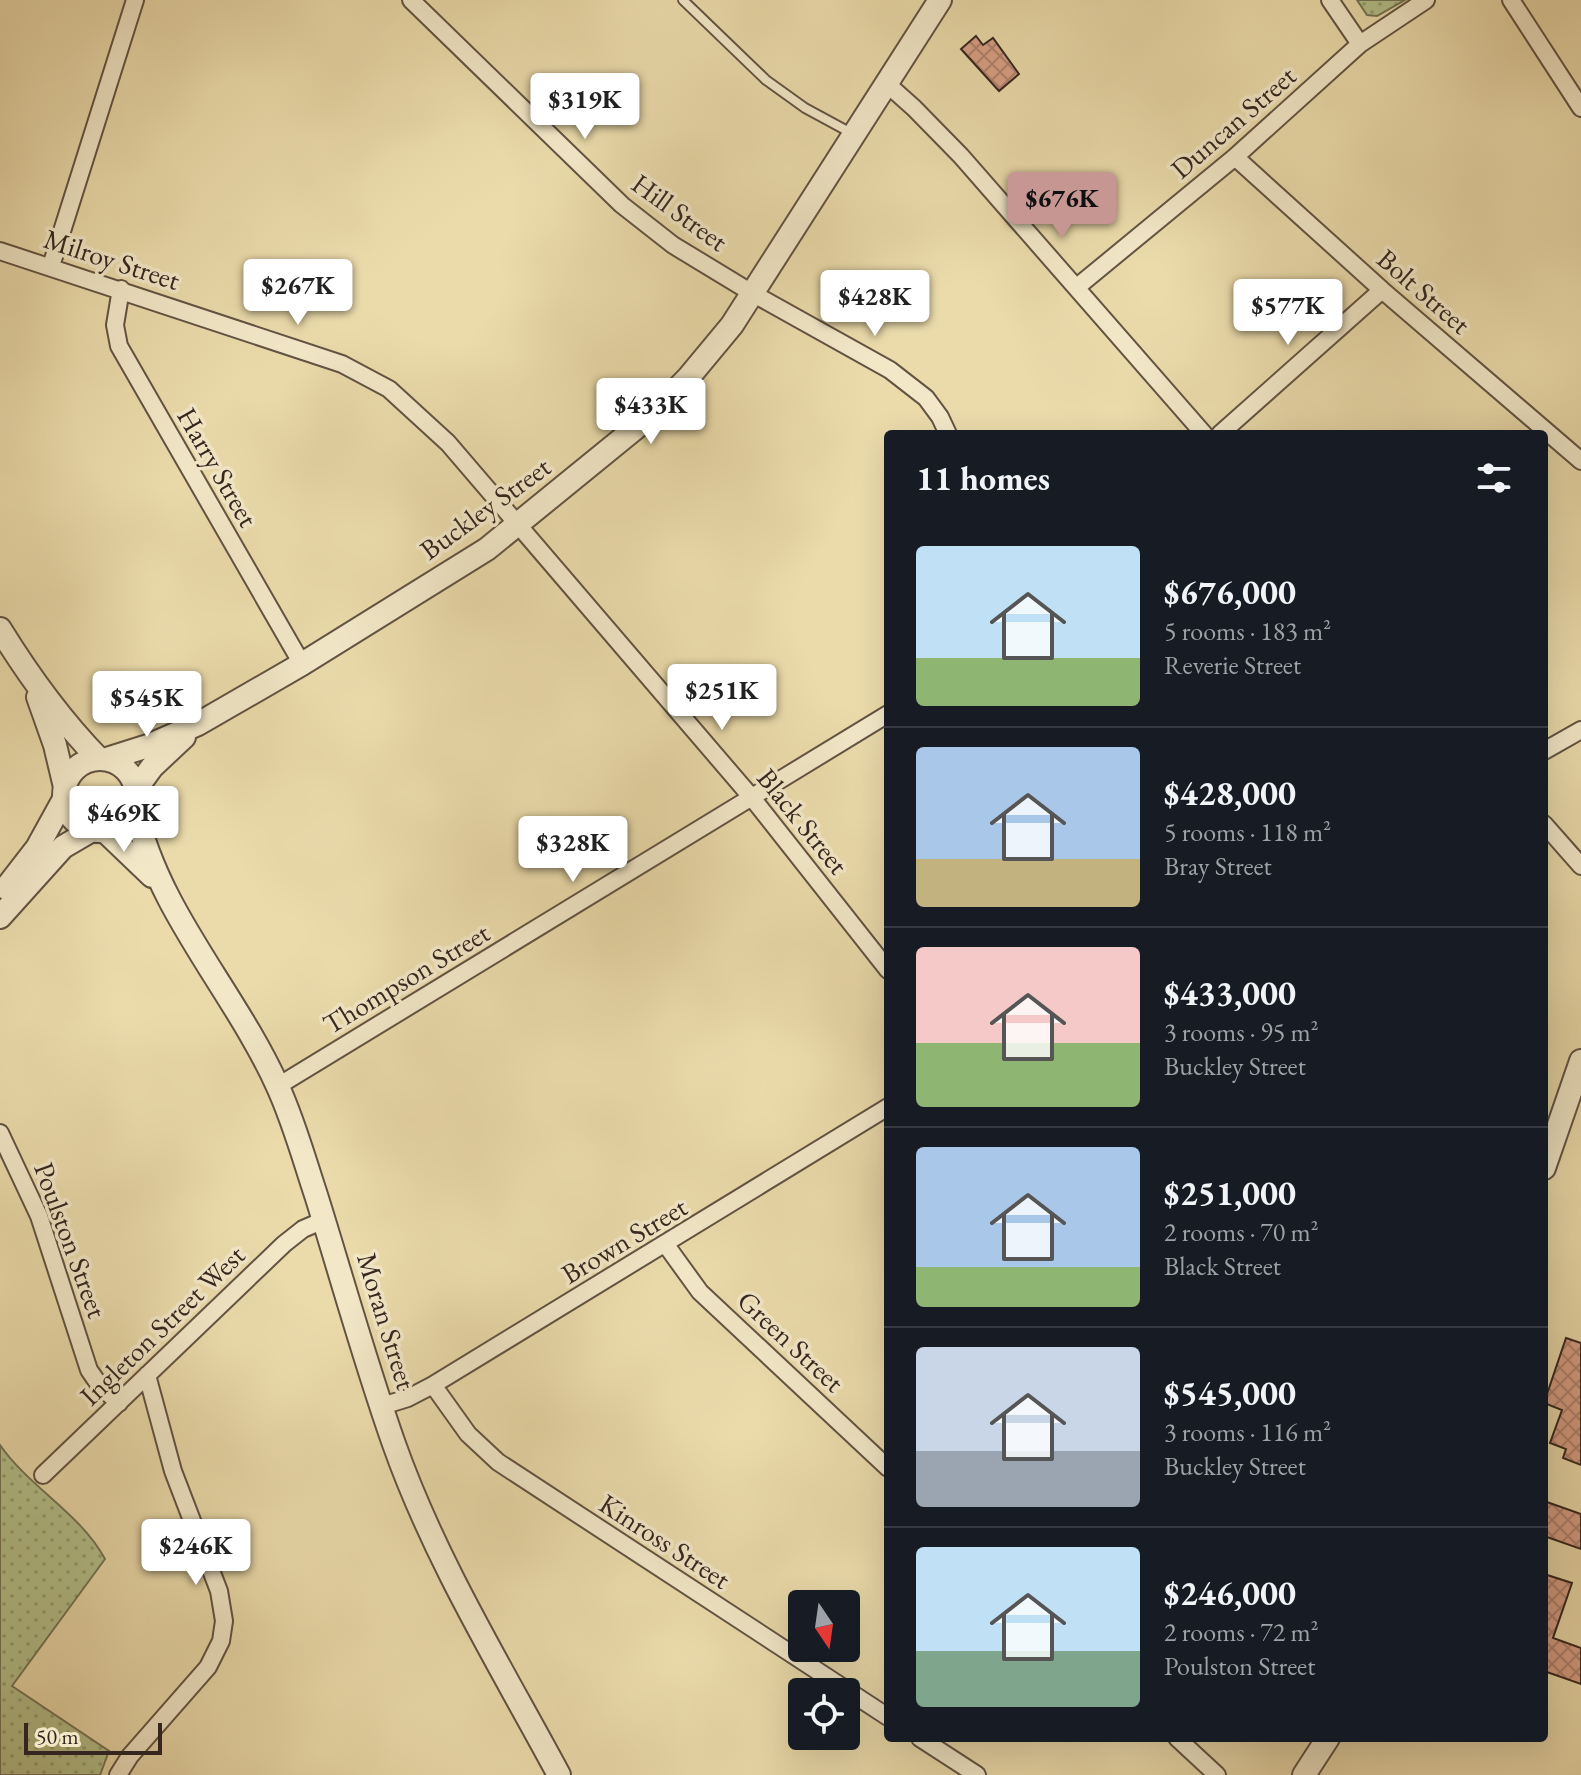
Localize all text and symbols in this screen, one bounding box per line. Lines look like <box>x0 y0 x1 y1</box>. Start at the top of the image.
street label: Duncan Street <box>1163 58 1303 186</box>
pin: $319K <box>529 73 641 141</box>
text: $319K <box>548 82 622 116</box>
street label: Hill Street <box>625 165 735 259</box>
pin: $676K <box>1006 172 1118 240</box>
text: $676K <box>1025 181 1099 215</box>
street label: Milroy Street <box>40 220 185 298</box>
street label: Bolt Street <box>1370 241 1478 342</box>
pin: $267K <box>242 259 354 327</box>
text: $267K <box>261 268 335 302</box>
pin: $428K <box>819 270 931 338</box>
text: $428K <box>838 279 912 313</box>
pin: $577K <box>1232 279 1344 347</box>
text: $577K <box>1251 288 1325 322</box>
pin: $433K <box>595 378 707 446</box>
text: $433K <box>614 387 688 421</box>
street label: Harry Street <box>169 401 267 533</box>
street label: Buckley Street <box>413 448 558 567</box>
text: 11 homes <box>916 456 1050 500</box>
icon: filters <box>1472 456 1516 500</box>
text: $676,000 <box>1164 570 1296 614</box>
icon: home <box>980 578 1076 674</box>
text: 5 rooms · 183 m² <box>1164 614 1331 648</box>
text: Reverie Street <box>1164 648 1301 682</box>
pin: $251K <box>666 664 778 732</box>
pin: $545K <box>91 671 203 739</box>
text: $251K <box>685 673 759 707</box>
text: $545K <box>110 680 184 714</box>
street label: Black Street <box>749 761 857 881</box>
text: $428,000 <box>1164 771 1296 815</box>
icon: home <box>980 779 1076 875</box>
pin: $469K <box>68 786 180 854</box>
text: $469K <box>87 795 161 829</box>
text: 5 rooms · 118 m² <box>1164 815 1331 849</box>
pin: $328K <box>517 816 629 884</box>
text: $328K <box>536 825 610 859</box>
text: Bray Street <box>1164 849 1272 883</box>
street label: Thompson Street <box>316 914 496 1042</box>
text: $433,000 <box>1164 971 1296 1015</box>
icon: home <box>980 979 1076 1075</box>
text: 3 rooms · 95 m² <box>1164 1015 1319 1049</box>
text: Buckley Street <box>1164 1049 1306 1083</box>
street label: Poulston Street <box>26 1157 116 1323</box>
text: $251,000 <box>1164 1171 1296 1215</box>
icon: home <box>980 1179 1076 1275</box>
street label: Brown Street <box>555 1188 694 1292</box>
text: 2 rooms · 70 m² <box>1164 1215 1319 1249</box>
street label: Ingleton Street West <box>72 1237 252 1413</box>
street label: Moran Street <box>349 1248 425 1394</box>
text: Black Street <box>1164 1249 1281 1283</box>
street label: Green Street <box>730 1282 852 1400</box>
text: $545,000 <box>1164 1371 1296 1415</box>
icon: home <box>980 1379 1076 1475</box>
text: 3 rooms · 116 m² <box>1164 1415 1331 1449</box>
text: Buckley Street <box>1164 1449 1306 1483</box>
street label: Kinross Street <box>593 1485 738 1597</box>
pin: $246K <box>140 1519 252 1587</box>
text: $246K <box>159 1528 233 1562</box>
text: $246,000 <box>1164 1571 1296 1615</box>
icon: home <box>980 1579 1076 1675</box>
north arrow <box>788 1590 860 1662</box>
map controls <box>788 1590 860 1750</box>
text: 2 rooms · 72 m² <box>1164 1615 1319 1649</box>
text: Poulston Street <box>1164 1649 1315 1683</box>
button: locate <box>788 1678 860 1750</box>
scale bar <box>24 1719 162 1755</box>
text: 50 m <box>36 1722 79 1751</box>

